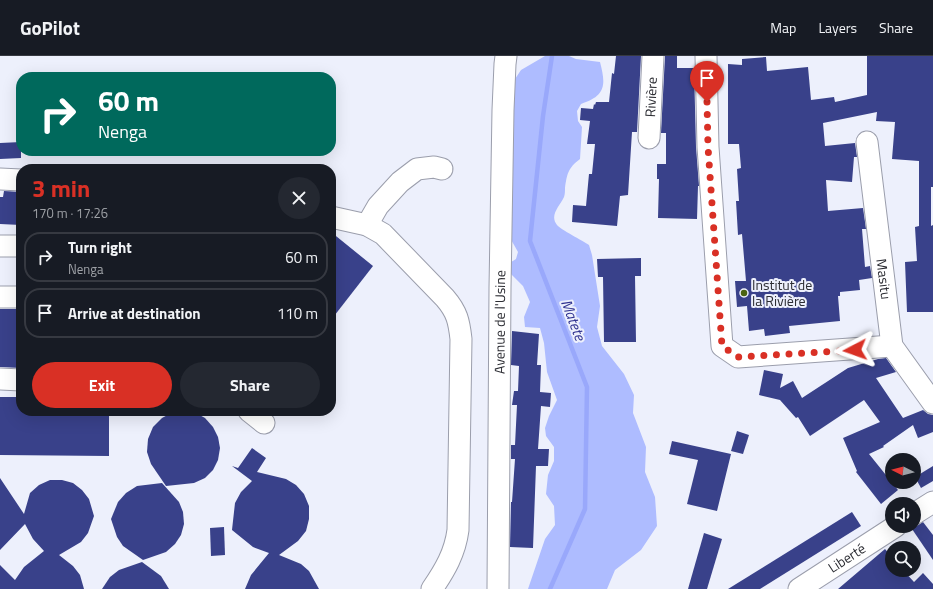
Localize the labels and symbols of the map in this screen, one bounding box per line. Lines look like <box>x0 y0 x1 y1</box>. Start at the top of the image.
pin <box>690 61 724 102</box>
street label: Rivière <box>639 76 662 118</box>
street label: Masitu <box>871 257 897 300</box>
street label: Avenue de l'Usine <box>488 270 510 374</box>
place label: Institut de la Rivière <box>752 274 812 311</box>
marker: Institut de la Rivière <box>739 288 749 298</box>
water label: Matete <box>555 296 592 345</box>
position arrow <box>834 329 876 371</box>
north arrow <box>885 453 921 489</box>
street label: Liberté <box>824 538 869 578</box>

